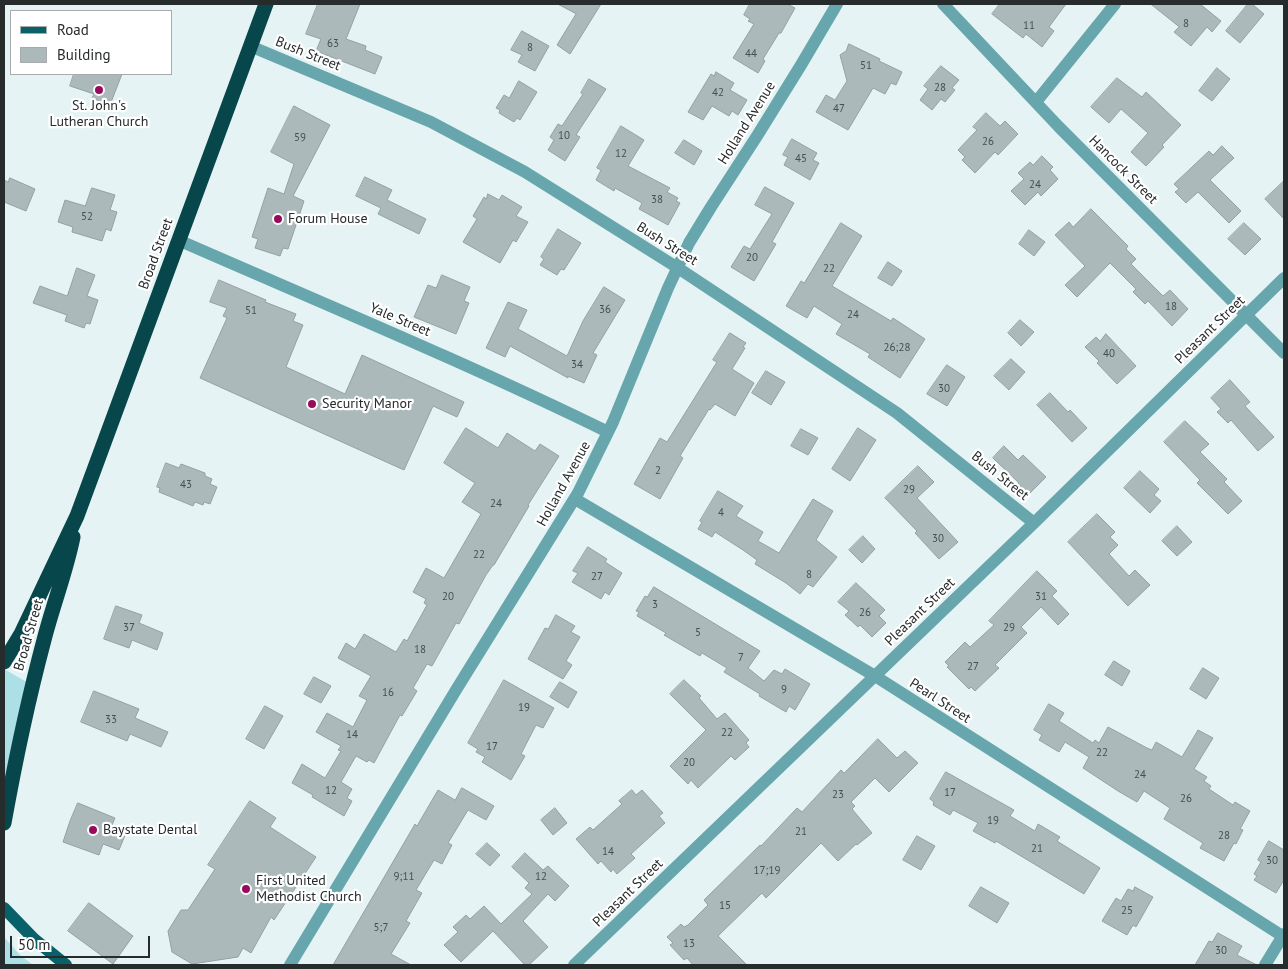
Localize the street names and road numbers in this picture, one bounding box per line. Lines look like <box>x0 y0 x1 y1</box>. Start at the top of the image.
street label: Bush Street <box>273 33 343 75</box>
street label: Holland Avenue <box>715 78 779 168</box>
street label: Hancock Street <box>1085 132 1161 208</box>
street label: Broad Street <box>135 216 177 292</box>
street label: Bush Street <box>633 219 701 269</box>
street label: Pleasant Street <box>1172 292 1248 368</box>
street label: Yale Street <box>367 300 433 340</box>
street label: Holland Avenue <box>534 439 594 529</box>
street label: Bush Street <box>968 448 1032 504</box>
street label: Pleasant Street <box>882 574 958 650</box>
street label: Broad Street <box>11 597 47 673</box>
street label: Pearl Street <box>906 675 974 727</box>
street label: Pleasant Street <box>590 855 666 931</box>

